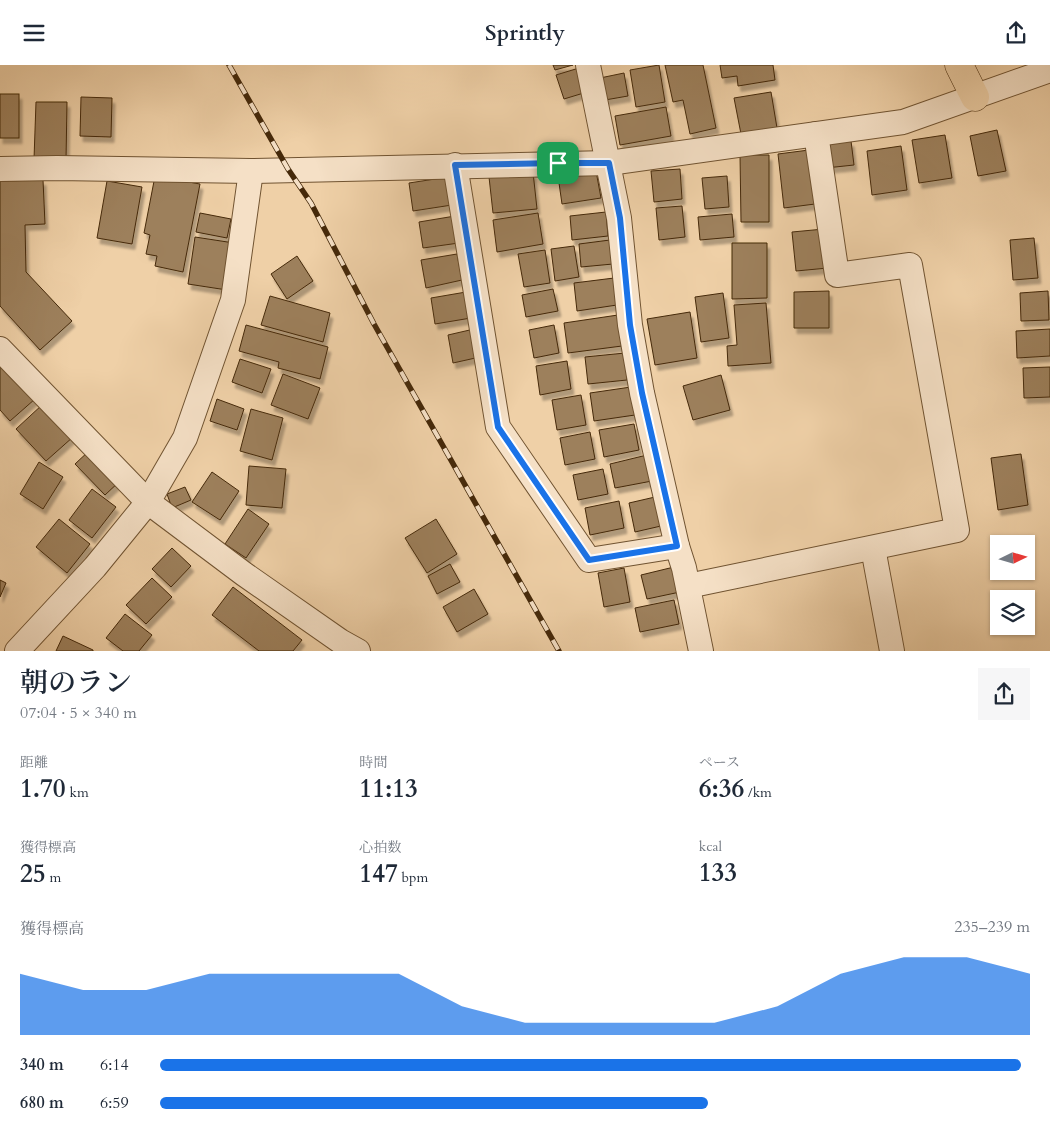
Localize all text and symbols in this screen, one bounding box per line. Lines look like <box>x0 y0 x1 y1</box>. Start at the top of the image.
text: Sprintly <box>485 18 565 48</box>
icon: menu <box>20 19 48 47</box>
icon: share <box>1002 19 1030 47</box>
pin <box>537 142 579 184</box>
icon: arrive <box>544 149 572 177</box>
north arrow <box>990 535 1035 580</box>
map controls <box>990 535 1035 635</box>
button: layers <box>990 590 1035 635</box>
text: 朝のラン <box>20 664 132 702</box>
button: share <box>978 668 1030 720</box>
text: 07:04 · 5 × 340 m <box>20 702 137 724</box>
text: 距離 <box>20 753 48 772</box>
text: 時間 <box>359 753 387 772</box>
text: ペース <box>699 753 740 772</box>
text: 1.70 <box>20 772 66 806</box>
text: 11:13 <box>359 772 418 806</box>
text: 6:36 <box>699 772 744 806</box>
text: km <box>66 783 89 802</box>
text: /km <box>744 783 772 802</box>
text: kcal <box>699 837 722 856</box>
text: 獲得標高 <box>20 838 76 857</box>
text: 心拍数 <box>359 838 401 857</box>
text: 133 <box>699 856 737 890</box>
text: 25 <box>20 857 46 891</box>
text: 147 <box>359 857 398 891</box>
text: m <box>46 868 61 887</box>
text: bpm <box>398 868 428 887</box>
text: 235–239 m <box>954 916 1030 938</box>
text: 獲得標高 <box>20 918 84 940</box>
text: 340 m <box>20 1054 64 1076</box>
text: 6:14 <box>100 1054 129 1076</box>
text: 680 m <box>20 1092 64 1114</box>
text: 6:59 <box>100 1092 129 1114</box>

